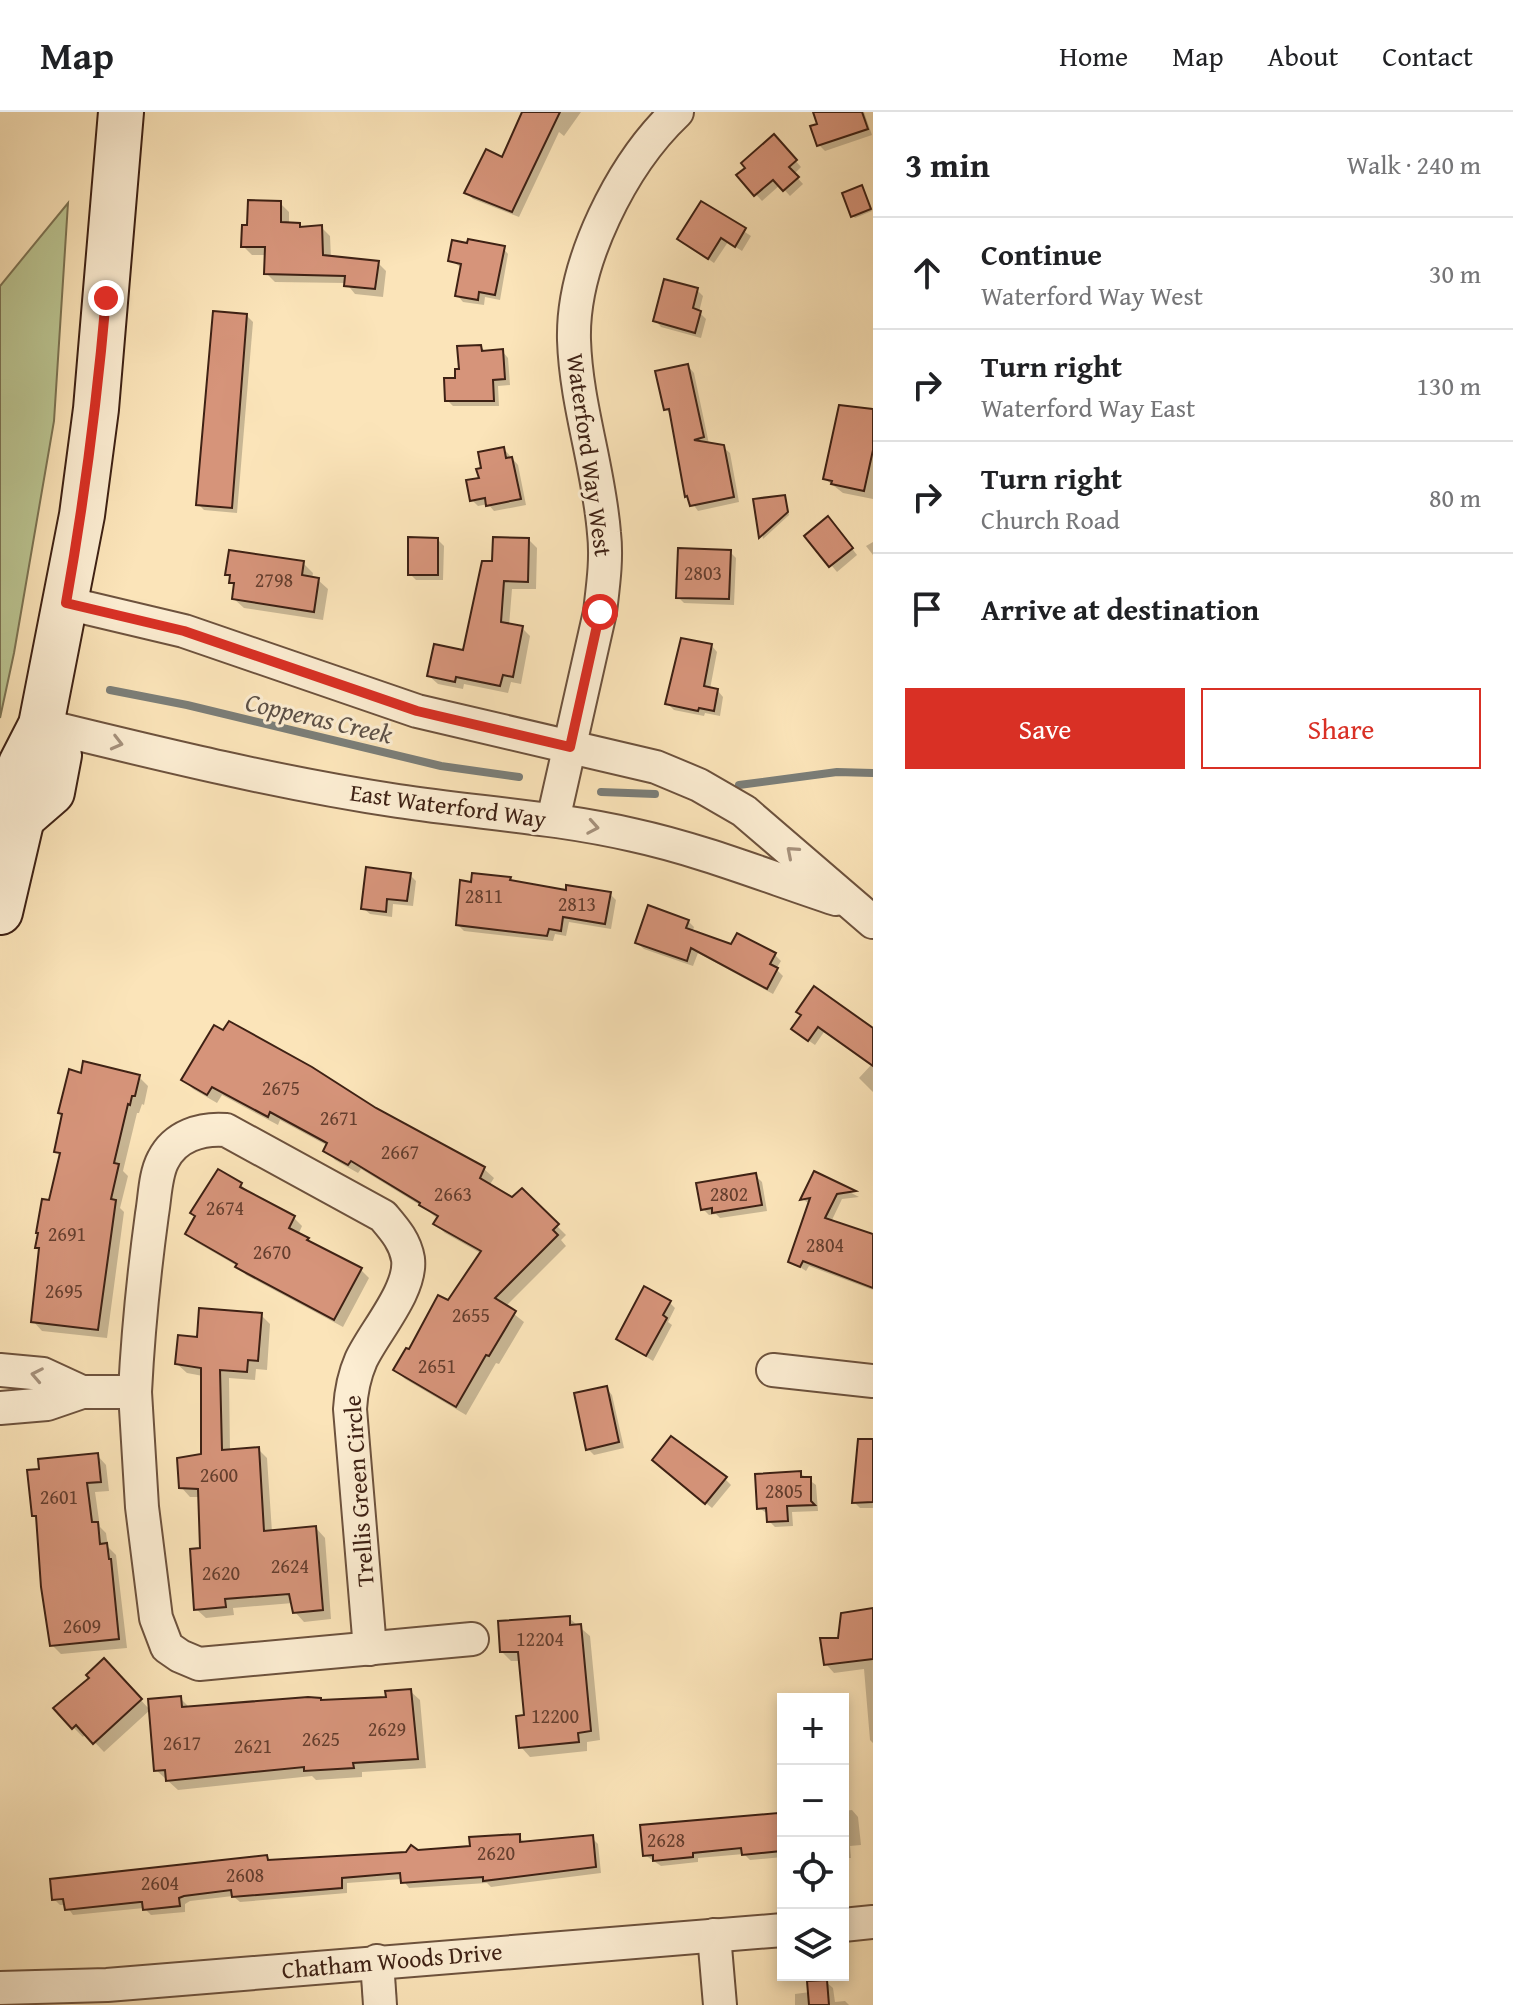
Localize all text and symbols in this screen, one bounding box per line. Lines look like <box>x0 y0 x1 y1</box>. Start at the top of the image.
text: Map <box>40 27 114 83</box>
text: Home <box>1059 35 1128 76</box>
text: Map <box>1172 35 1224 76</box>
text: About <box>1268 35 1338 76</box>
text: Contact <box>1382 35 1473 76</box>
text: 3 min <box>905 140 990 189</box>
text: Walk · 240 m <box>1347 145 1481 184</box>
text: Continue <box>981 232 1102 276</box>
icon: ahead <box>905 251 949 295</box>
text: 30 m <box>1429 254 1481 293</box>
text: Waterford Way West <box>981 276 1203 315</box>
route end <box>88 280 124 316</box>
text: Turn right <box>981 344 1122 388</box>
street label: Waterford Way West <box>558 351 621 559</box>
icon: right <box>905 363 949 407</box>
text: 130 m <box>1416 366 1481 405</box>
text: Waterford Way East <box>981 388 1195 427</box>
text: Turn right <box>981 456 1122 500</box>
icon: right <box>905 475 949 519</box>
text: 80 m <box>1429 478 1481 517</box>
text: Church Road <box>981 500 1120 539</box>
house number: 2803 <box>684 558 722 587</box>
house number: 2798 <box>255 565 293 594</box>
icon: arrive <box>905 587 949 631</box>
text: Arrive at destination <box>981 587 1259 631</box>
route start <box>582 594 618 630</box>
water label: Copperas Creek <box>242 682 397 753</box>
button: Save <box>905 688 1185 769</box>
button: Share <box>1201 688 1481 769</box>
one-way arrow <box>110 734 124 751</box>
street label: East Waterford Way <box>348 774 548 837</box>
one-way arrow <box>587 818 600 835</box>
one-way arrow <box>787 847 802 862</box>
house number: 2811 <box>465 881 503 910</box>
house number: 2813 <box>558 889 596 918</box>
house number: 2675 <box>262 1073 300 1102</box>
house number: 2671 <box>320 1103 358 1132</box>
house number: 2667 <box>381 1137 419 1166</box>
house number: 2663 <box>434 1179 472 1208</box>
house number: 2802 <box>710 1179 748 1208</box>
house number: 2674 <box>206 1193 244 1222</box>
house number: 2691 <box>48 1219 86 1248</box>
house number: 2804 <box>806 1230 844 1259</box>
house number: 2670 <box>253 1237 291 1266</box>
house number: 2695 <box>45 1276 83 1305</box>
house number: 2655 <box>452 1300 490 1329</box>
house number: 2651 <box>418 1351 456 1380</box>
one-way arrow <box>30 1367 43 1384</box>
street label: Trellis Green Circle <box>334 1394 383 1588</box>
house number: 2600 <box>200 1460 238 1489</box>
house number: 2805 <box>765 1476 803 1505</box>
house number: 2601 <box>40 1482 78 1511</box>
house number: 2624 <box>271 1551 309 1580</box>
house number: 2620 <box>202 1558 240 1587</box>
house number: 2609 <box>63 1611 101 1640</box>
house number: 12204 <box>516 1624 564 1653</box>
map controls <box>777 1693 849 1981</box>
button: + <box>777 1693 849 1765</box>
house number: 12200 <box>531 1701 579 1730</box>
house number: 2629 <box>368 1714 406 1743</box>
house number: 2625 <box>302 1724 340 1753</box>
house number: 2617 <box>163 1728 201 1757</box>
house number: 2621 <box>234 1731 272 1760</box>
button: − <box>777 1765 849 1837</box>
house number: 2628 <box>647 1825 685 1854</box>
button: locate <box>777 1837 849 1909</box>
house number: 2620 <box>477 1838 515 1867</box>
house number: 2608 <box>226 1860 264 1889</box>
house number: 2604 <box>141 1868 179 1897</box>
button: layers <box>777 1909 849 1981</box>
street label: Chatham Woods Drive <box>280 1933 504 1988</box>

